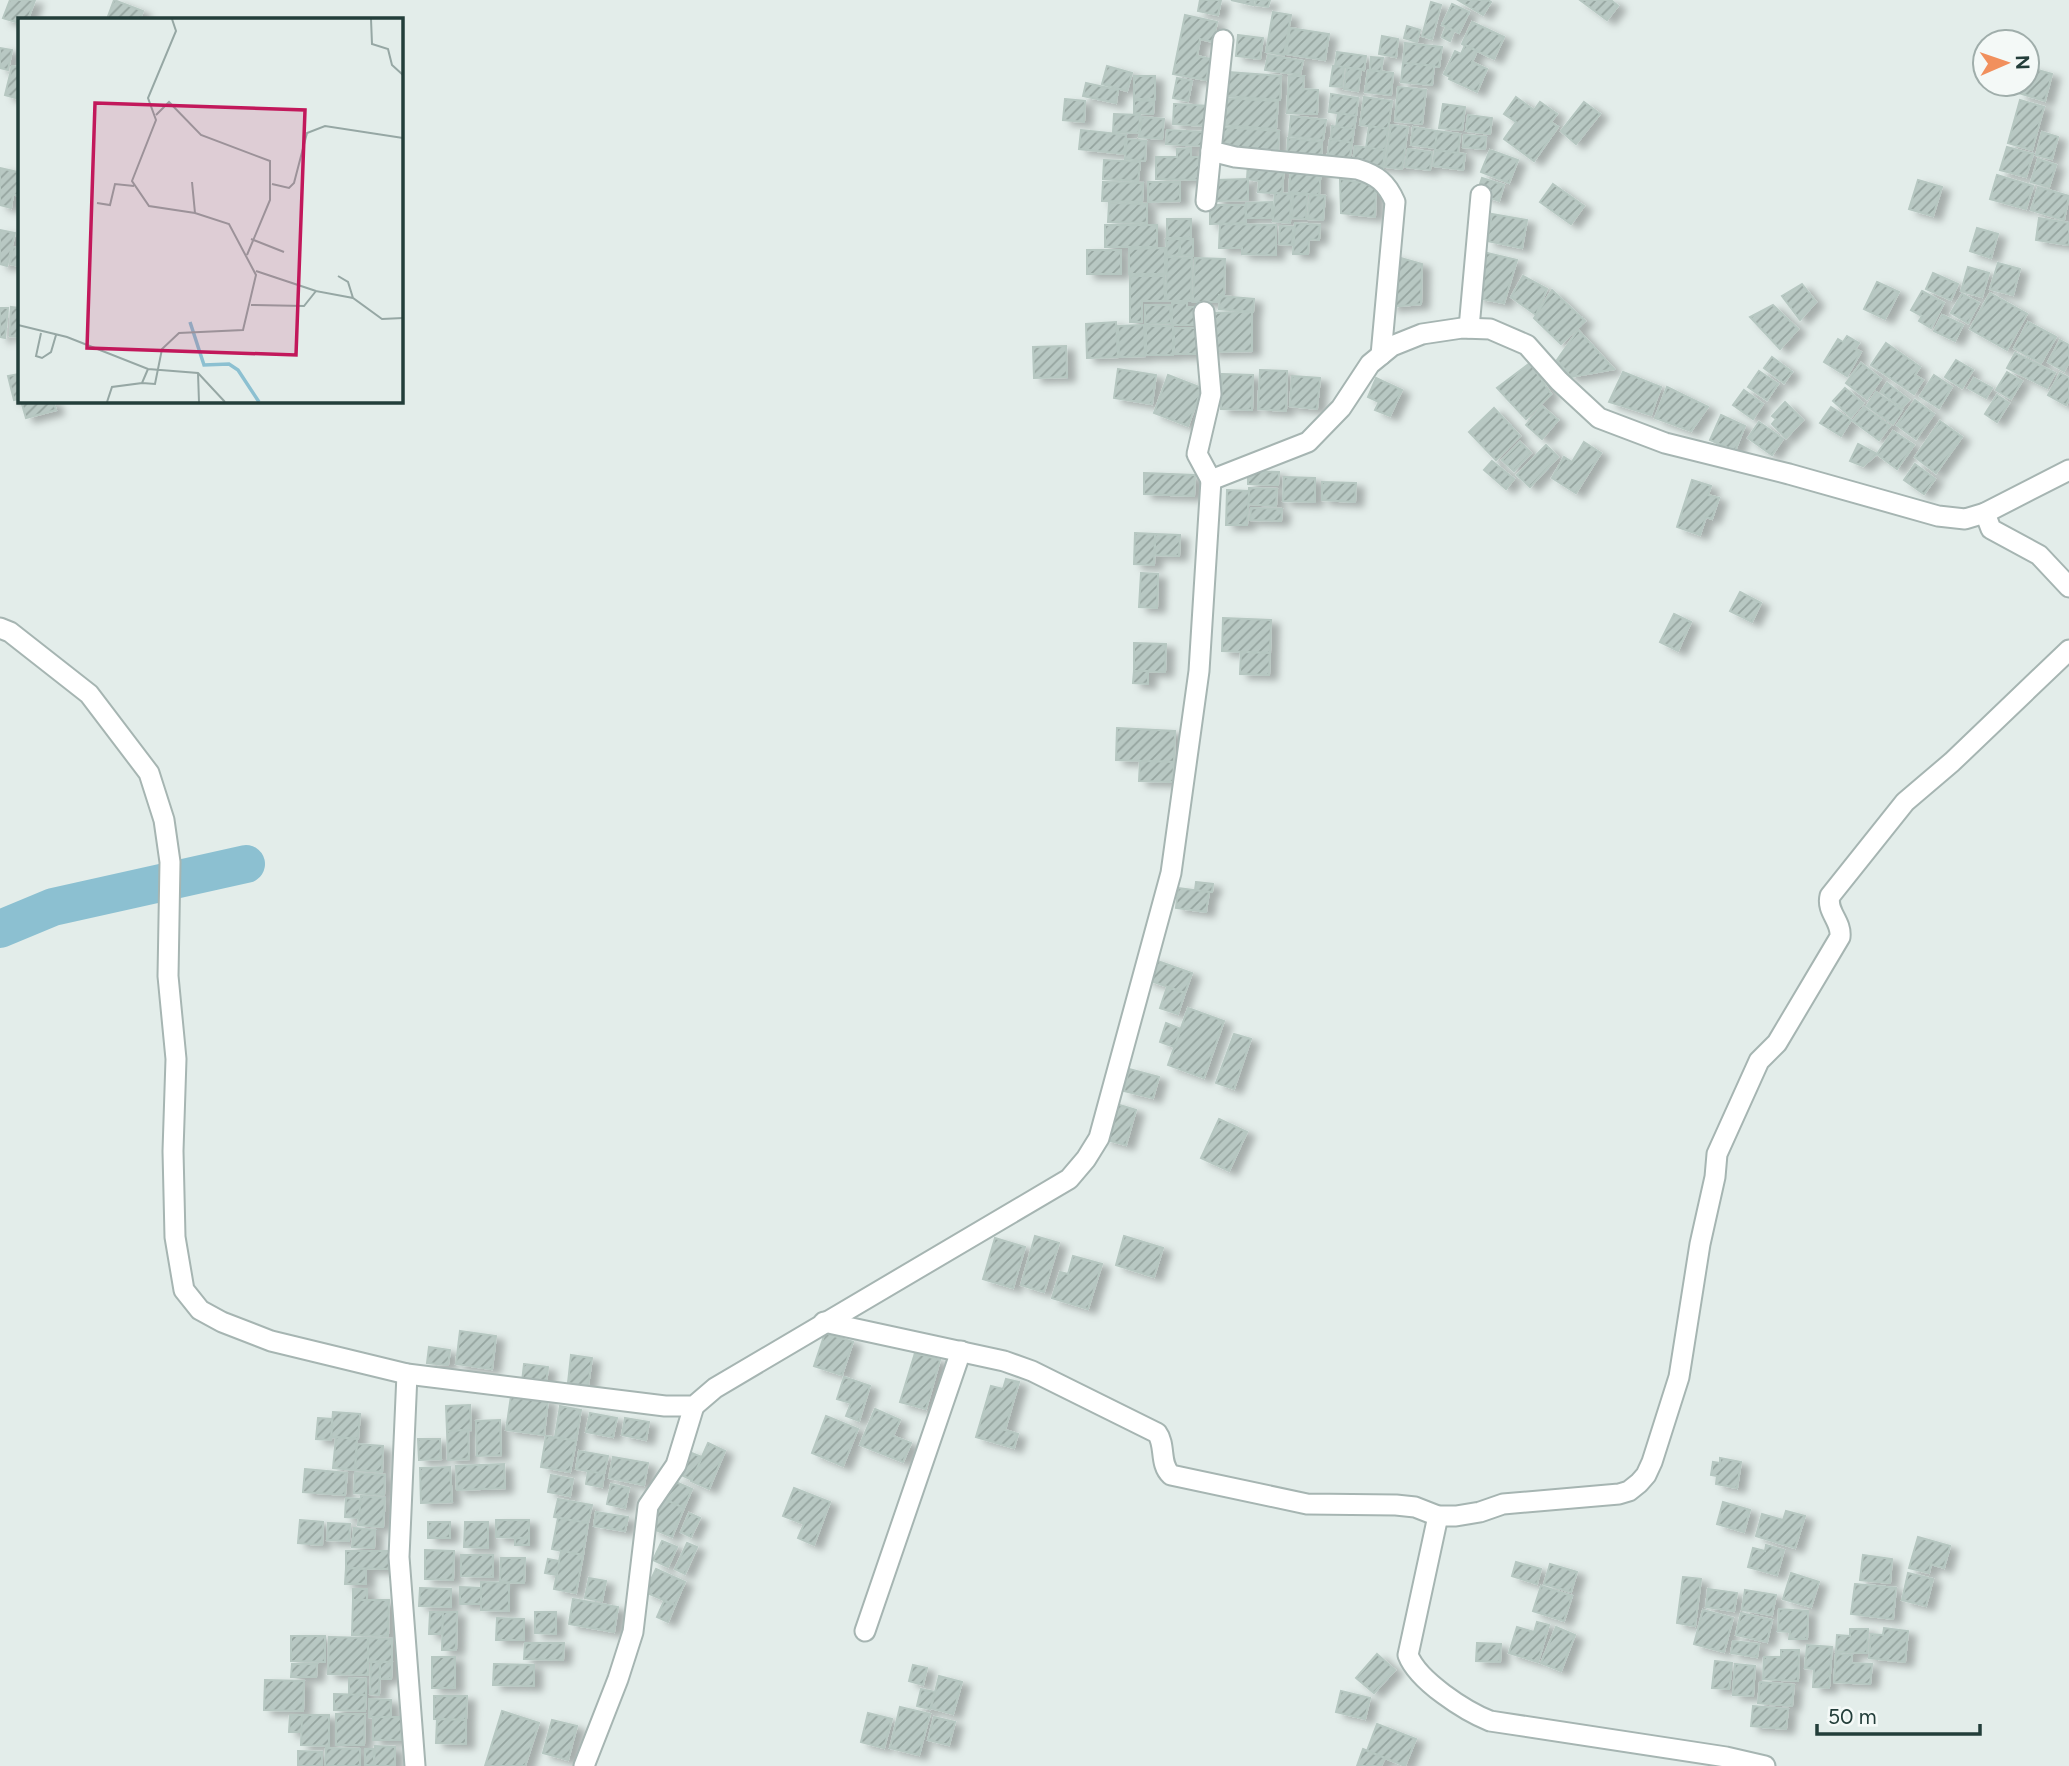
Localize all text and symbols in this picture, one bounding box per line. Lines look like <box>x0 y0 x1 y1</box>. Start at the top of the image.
inset map <box>18 18 402 402</box>
north arrow <box>1971 28 2041 98</box>
text: N <box>2011 55 2034 70</box>
scale bar <box>1817 1692 1980 1736</box>
text: 50 m <box>1828 1704 1877 1729</box>

